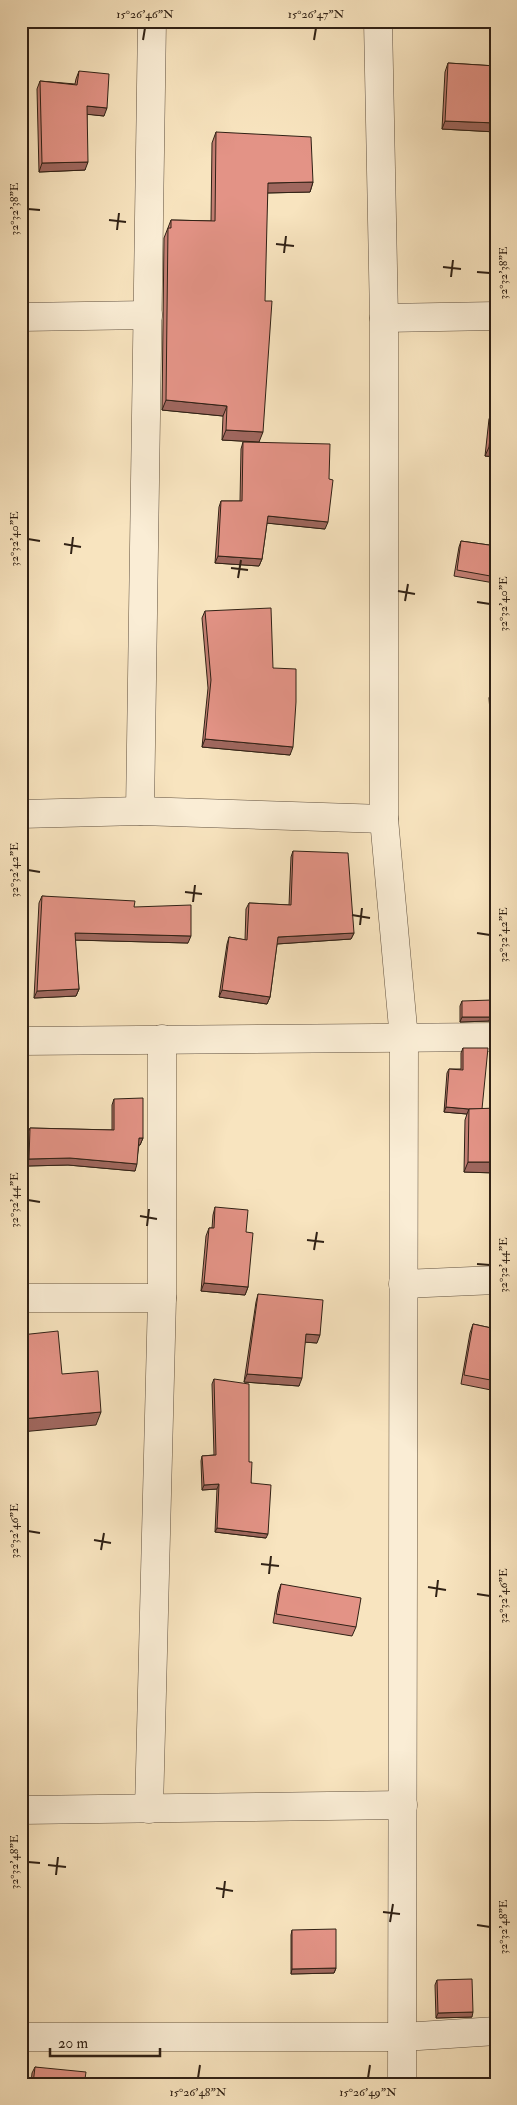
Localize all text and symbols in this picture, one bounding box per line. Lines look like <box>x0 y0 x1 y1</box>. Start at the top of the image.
text: 15°26'46"N <box>116 7 174 22</box>
text: 15°26'47"N <box>288 7 345 22</box>
text: 32°32'38"E <box>7 182 22 235</box>
text: 32°32'38"E <box>496 246 511 299</box>
text: 32°32'40"E <box>7 511 22 567</box>
text: 32°32'40"E <box>496 576 511 632</box>
text: 32°32'42"E <box>7 842 22 898</box>
text: 32°32'42"E <box>496 907 511 963</box>
text: 32°32'44"E <box>7 1172 22 1228</box>
text: 32°32'44"E <box>496 1237 511 1293</box>
text: 32°32'46"E <box>7 1503 22 1559</box>
text: 32°32'46"E <box>496 1568 511 1624</box>
text: 32°32'48"E <box>7 1834 22 1889</box>
text: 32°32'48"E <box>496 1899 511 1954</box>
scale bar <box>50 2025 160 2057</box>
text: 20 m <box>58 2034 88 2053</box>
text: 15°26'48"N <box>169 2085 227 2100</box>
text: 15°26'49"N <box>339 2085 397 2100</box>

